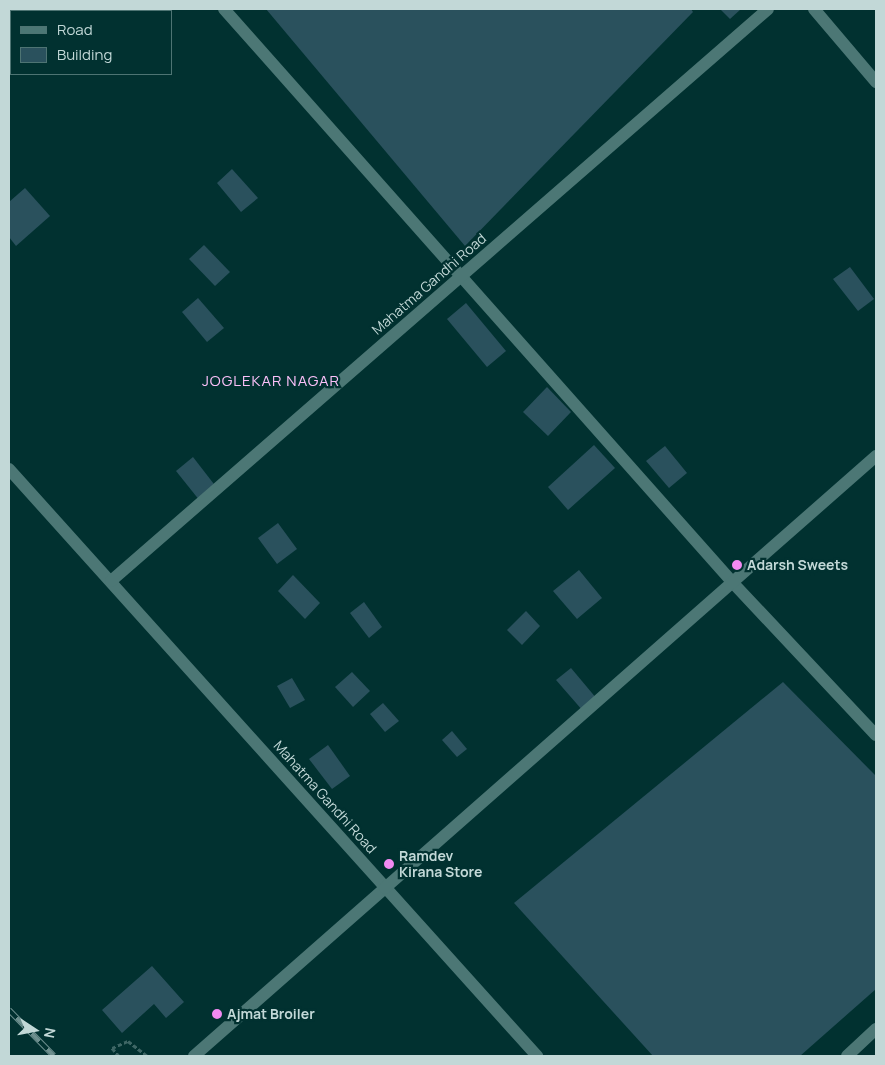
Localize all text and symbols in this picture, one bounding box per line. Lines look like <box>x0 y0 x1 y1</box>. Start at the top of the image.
legend <box>10 10 172 75</box>
text: Road <box>57 19 93 40</box>
text: Building <box>57 44 112 65</box>
street label: Mahatma Gandhi Road <box>369 230 489 338</box>
district label: JOGLEKAR NAGAR <box>200 372 342 390</box>
place label: Adarsh Sweets <box>747 557 848 573</box>
marker: Adarsh Sweets <box>731 559 743 571</box>
street label: Mahatma Gandhi Road <box>270 737 380 857</box>
place label: Ramdev Kirana Store <box>399 848 482 880</box>
marker: Ramdev Kirana Store <box>383 858 395 870</box>
north arrow <box>10 1005 60 1055</box>
place label: Ajmat Broiler <box>227 1006 315 1022</box>
marker: Ajmat Broiler <box>211 1008 223 1020</box>
text: N <box>40 1026 61 1040</box>

